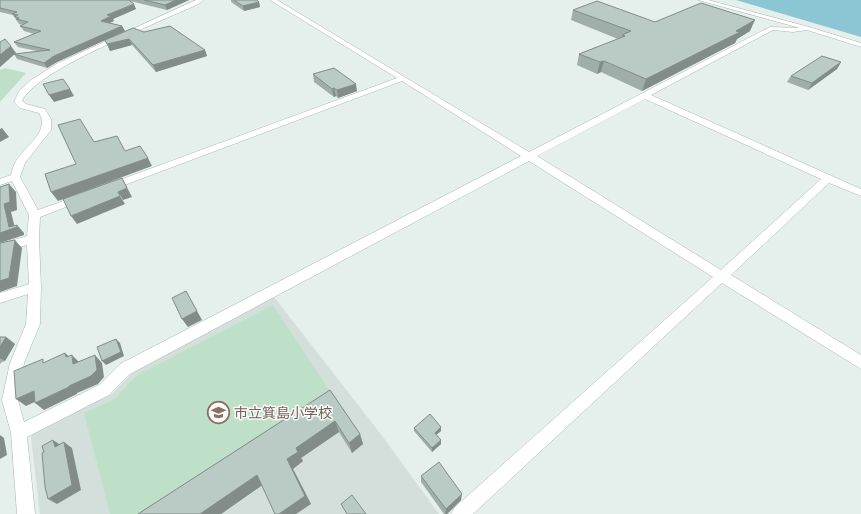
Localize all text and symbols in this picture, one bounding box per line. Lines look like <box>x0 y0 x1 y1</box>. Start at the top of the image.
school or university icon: 市立箕島小学校 <box>205 399 231 425</box>
place label: 市立箕島小学校 <box>234 403 332 422</box>

